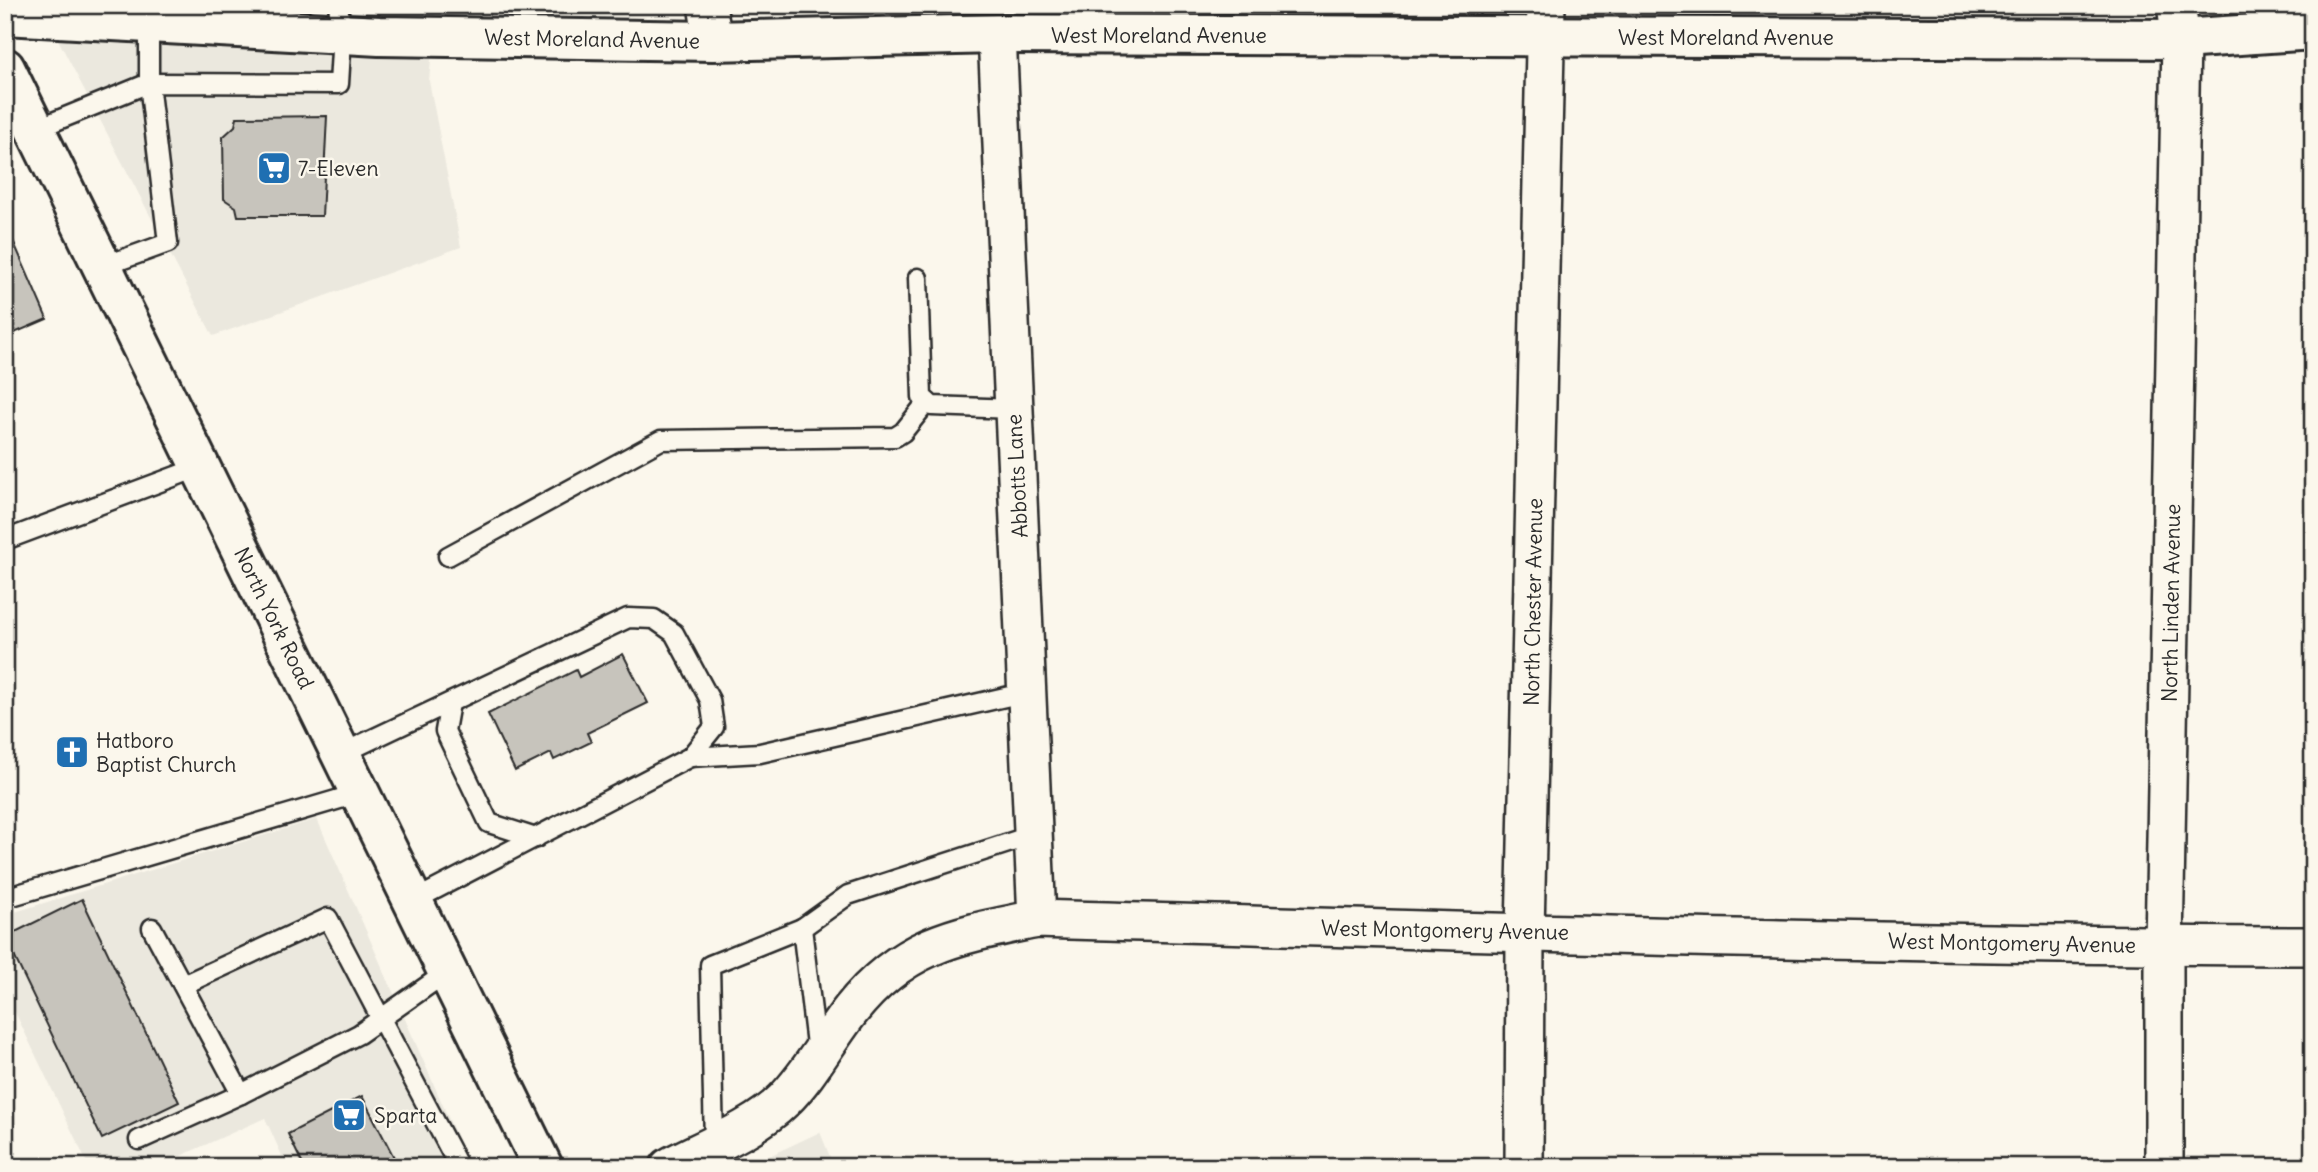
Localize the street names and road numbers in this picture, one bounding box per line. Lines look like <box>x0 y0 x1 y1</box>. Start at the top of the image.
street label: West Moreland Avenue <box>1051 22 1267 49</box>
street label: West Moreland Avenue <box>484 24 700 54</box>
street label: West Moreland Avenue <box>1618 24 1834 51</box>
street label: Abbotts Lane <box>1000 413 1034 539</box>
street label: North Chester Avenue <box>1518 498 1548 706</box>
street label: North Linden Avenue <box>2156 504 2186 702</box>
street label: North York Road <box>228 543 320 693</box>
street label: West Montgomery Avenue <box>1321 914 1569 946</box>
street label: West Montgomery Avenue <box>1888 927 2136 959</box>

